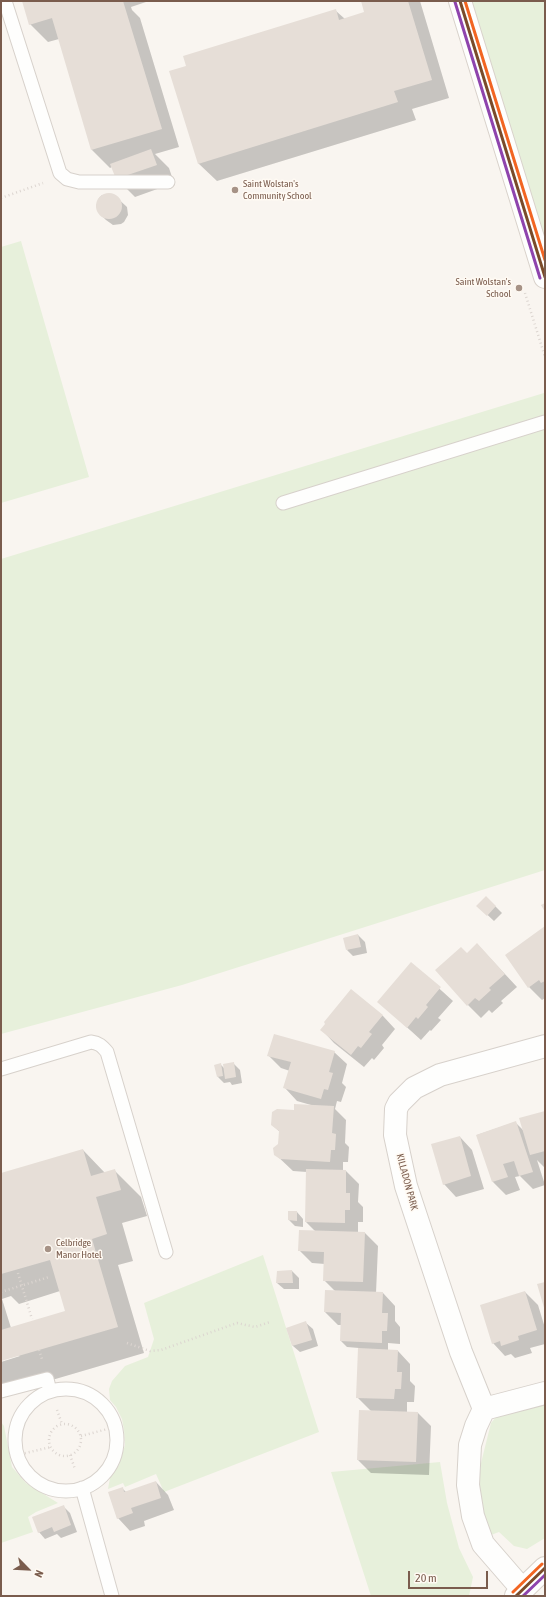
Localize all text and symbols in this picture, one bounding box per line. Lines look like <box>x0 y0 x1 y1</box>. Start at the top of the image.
place label: Saint Wolstan's Community School <box>243 178 312 202</box>
marker: Saint Wolstan's Community School <box>230 185 240 195</box>
place label: Saint Wolstan's School <box>456 276 511 300</box>
marker: Saint Wolstan's School <box>514 283 524 293</box>
street label: KILLADON PARK <box>394 1152 420 1212</box>
place label: Celbridge Manor Hotel <box>56 1237 102 1260</box>
marker: Celbridge Manor Hotel <box>43 1244 53 1254</box>
north arrow <box>8 1549 48 1589</box>
scale bar <box>410 1563 490 1589</box>
text: N <box>32 1568 46 1579</box>
text: 20 m <box>415 1571 437 1585</box>

